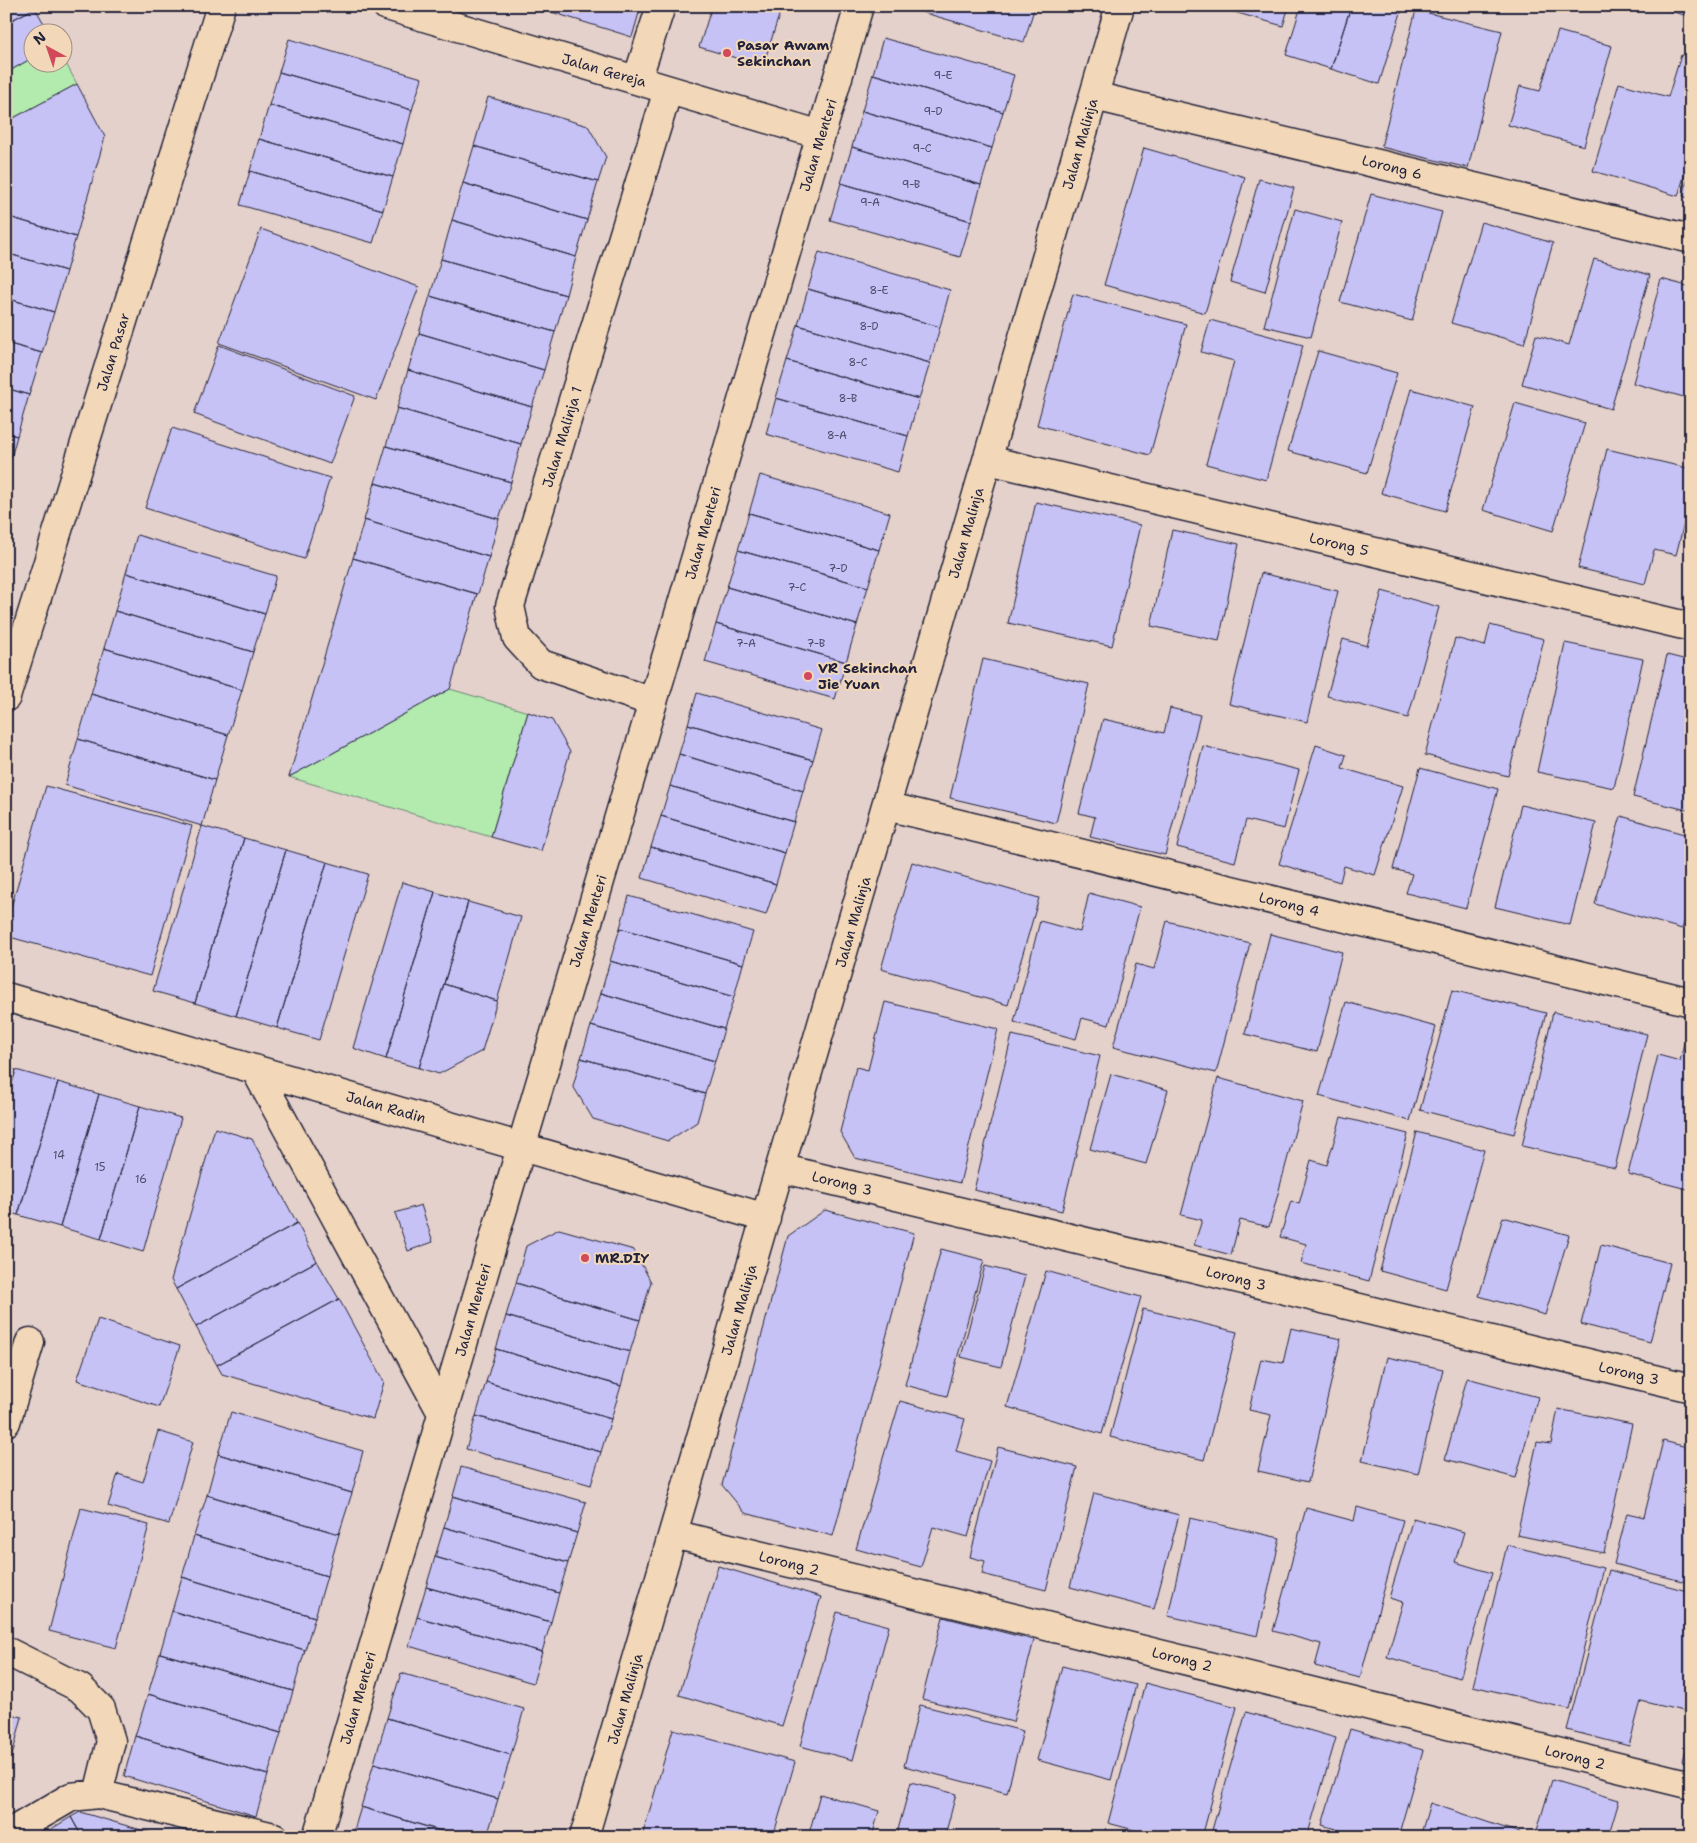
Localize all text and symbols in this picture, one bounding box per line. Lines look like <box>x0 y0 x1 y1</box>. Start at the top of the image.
north arrow <box>22 22 72 72</box>
text: N <box>30 28 50 49</box>
place label: Pasar Awam Sekinchan <box>737 36 830 70</box>
marker: Pasar Awam Sekinchan <box>721 47 733 59</box>
street label: Jalan Gereja <box>560 49 649 91</box>
house number: 9-E <box>934 68 953 83</box>
street label: Jalan Menteri <box>795 96 841 194</box>
street label: Jalan Malinja <box>1058 96 1102 192</box>
house number: 9-D <box>923 104 943 119</box>
house number: 9-C <box>913 141 932 156</box>
street label: Lorong 6 <box>1360 151 1424 183</box>
house number: 9-B <box>902 177 921 192</box>
house number: 9-A <box>860 195 880 210</box>
house number: 8-E <box>870 283 889 298</box>
street label: Jalan Pasar <box>93 310 134 393</box>
house number: 8-D <box>859 319 879 334</box>
house number: 8-C <box>849 355 868 370</box>
street label: Jalan Malinja 1 <box>538 384 586 490</box>
house number: 8-B <box>839 391 858 406</box>
house number: 8-A <box>827 428 847 443</box>
street label: Jalan Menteri <box>681 484 725 582</box>
street label: Jalan Malinja <box>944 485 988 581</box>
street label: Lorong 5 <box>1308 528 1370 560</box>
house number: 7-D <box>829 561 847 576</box>
house number: 7-C <box>788 580 807 595</box>
house number: 7-A <box>736 636 756 651</box>
house number: 7-B <box>807 636 826 651</box>
place label: VR Sekinchan Jie Yuan <box>818 659 917 693</box>
marker: VR Sekinchan Jie Yuan <box>802 670 814 682</box>
street label: Jalan Menteri <box>565 872 611 970</box>
street label: Jalan Malinja <box>831 874 875 970</box>
street label: Lorong 4 <box>1257 888 1321 920</box>
street label: Jalan Radin <box>344 1087 428 1127</box>
house number: 14 <box>53 1148 65 1163</box>
house number: 15 <box>94 1160 106 1175</box>
street label: Lorong 3 <box>810 1167 874 1199</box>
house number: 16 <box>135 1172 147 1187</box>
place label: MR.DIY <box>595 1249 650 1267</box>
marker: MR.DIY <box>579 1252 591 1264</box>
street label: Jalan Menteri <box>451 1261 495 1359</box>
street label: Jalan Malinja <box>717 1262 761 1358</box>
street label: Lorong 3 <box>1204 1262 1268 1294</box>
street label: Lorong 3 <box>1597 1357 1661 1389</box>
street label: Lorong 2 <box>757 1547 821 1579</box>
street label: Lorong 2 <box>1150 1643 1214 1675</box>
street label: Jalan Menteri <box>336 1649 380 1747</box>
street label: Jalan Malinja <box>603 1651 647 1747</box>
street label: Lorong 2 <box>1543 1741 1607 1773</box>

